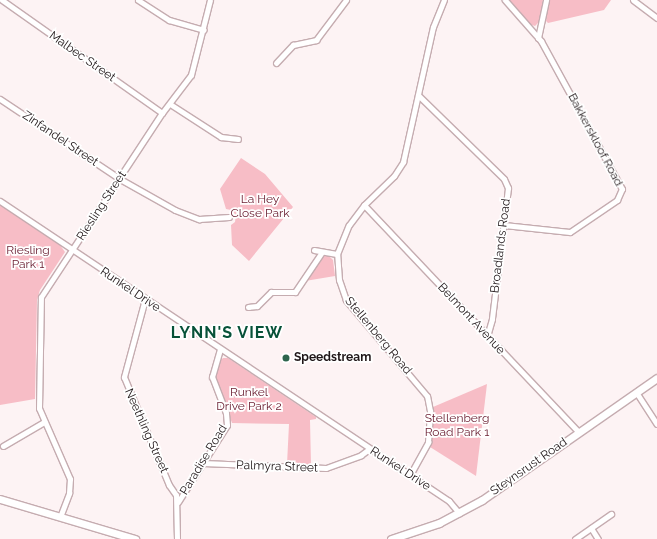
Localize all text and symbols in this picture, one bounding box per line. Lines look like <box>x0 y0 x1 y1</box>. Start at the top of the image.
street label: Malbec Street <box>46 29 118 85</box>
street label: Bakkerskloof Road <box>564 91 626 189</box>
street label: Zinfandel Street <box>19 108 101 170</box>
street label: Riesling Street <box>74 169 130 243</box>
park label: La Hey Close Park <box>230 193 290 221</box>
street label: Broadlands Road <box>488 198 514 294</box>
park label: Riesling Park 1 <box>6 244 50 272</box>
street label: Runkel Drive <box>97 264 163 316</box>
street label: Belmont Avenue <box>434 280 508 358</box>
street label: Stellenberg Road <box>341 294 415 378</box>
district label: LYNN'S VIEW <box>171 323 283 343</box>
place label: Speedstream <box>294 351 371 365</box>
marker: Speedstream <box>281 353 291 363</box>
park label: Runkel Drive Park 2 <box>216 386 282 414</box>
street label: Neethling Street <box>121 387 171 475</box>
park label: Stellenberg Road Park 1 <box>425 412 489 440</box>
street label: Paradise Road <box>177 422 231 498</box>
street label: Steynsrust Road <box>488 435 570 499</box>
street label: Runkel Drive <box>367 444 433 494</box>
street label: Palmyra Street <box>236 458 318 476</box>

